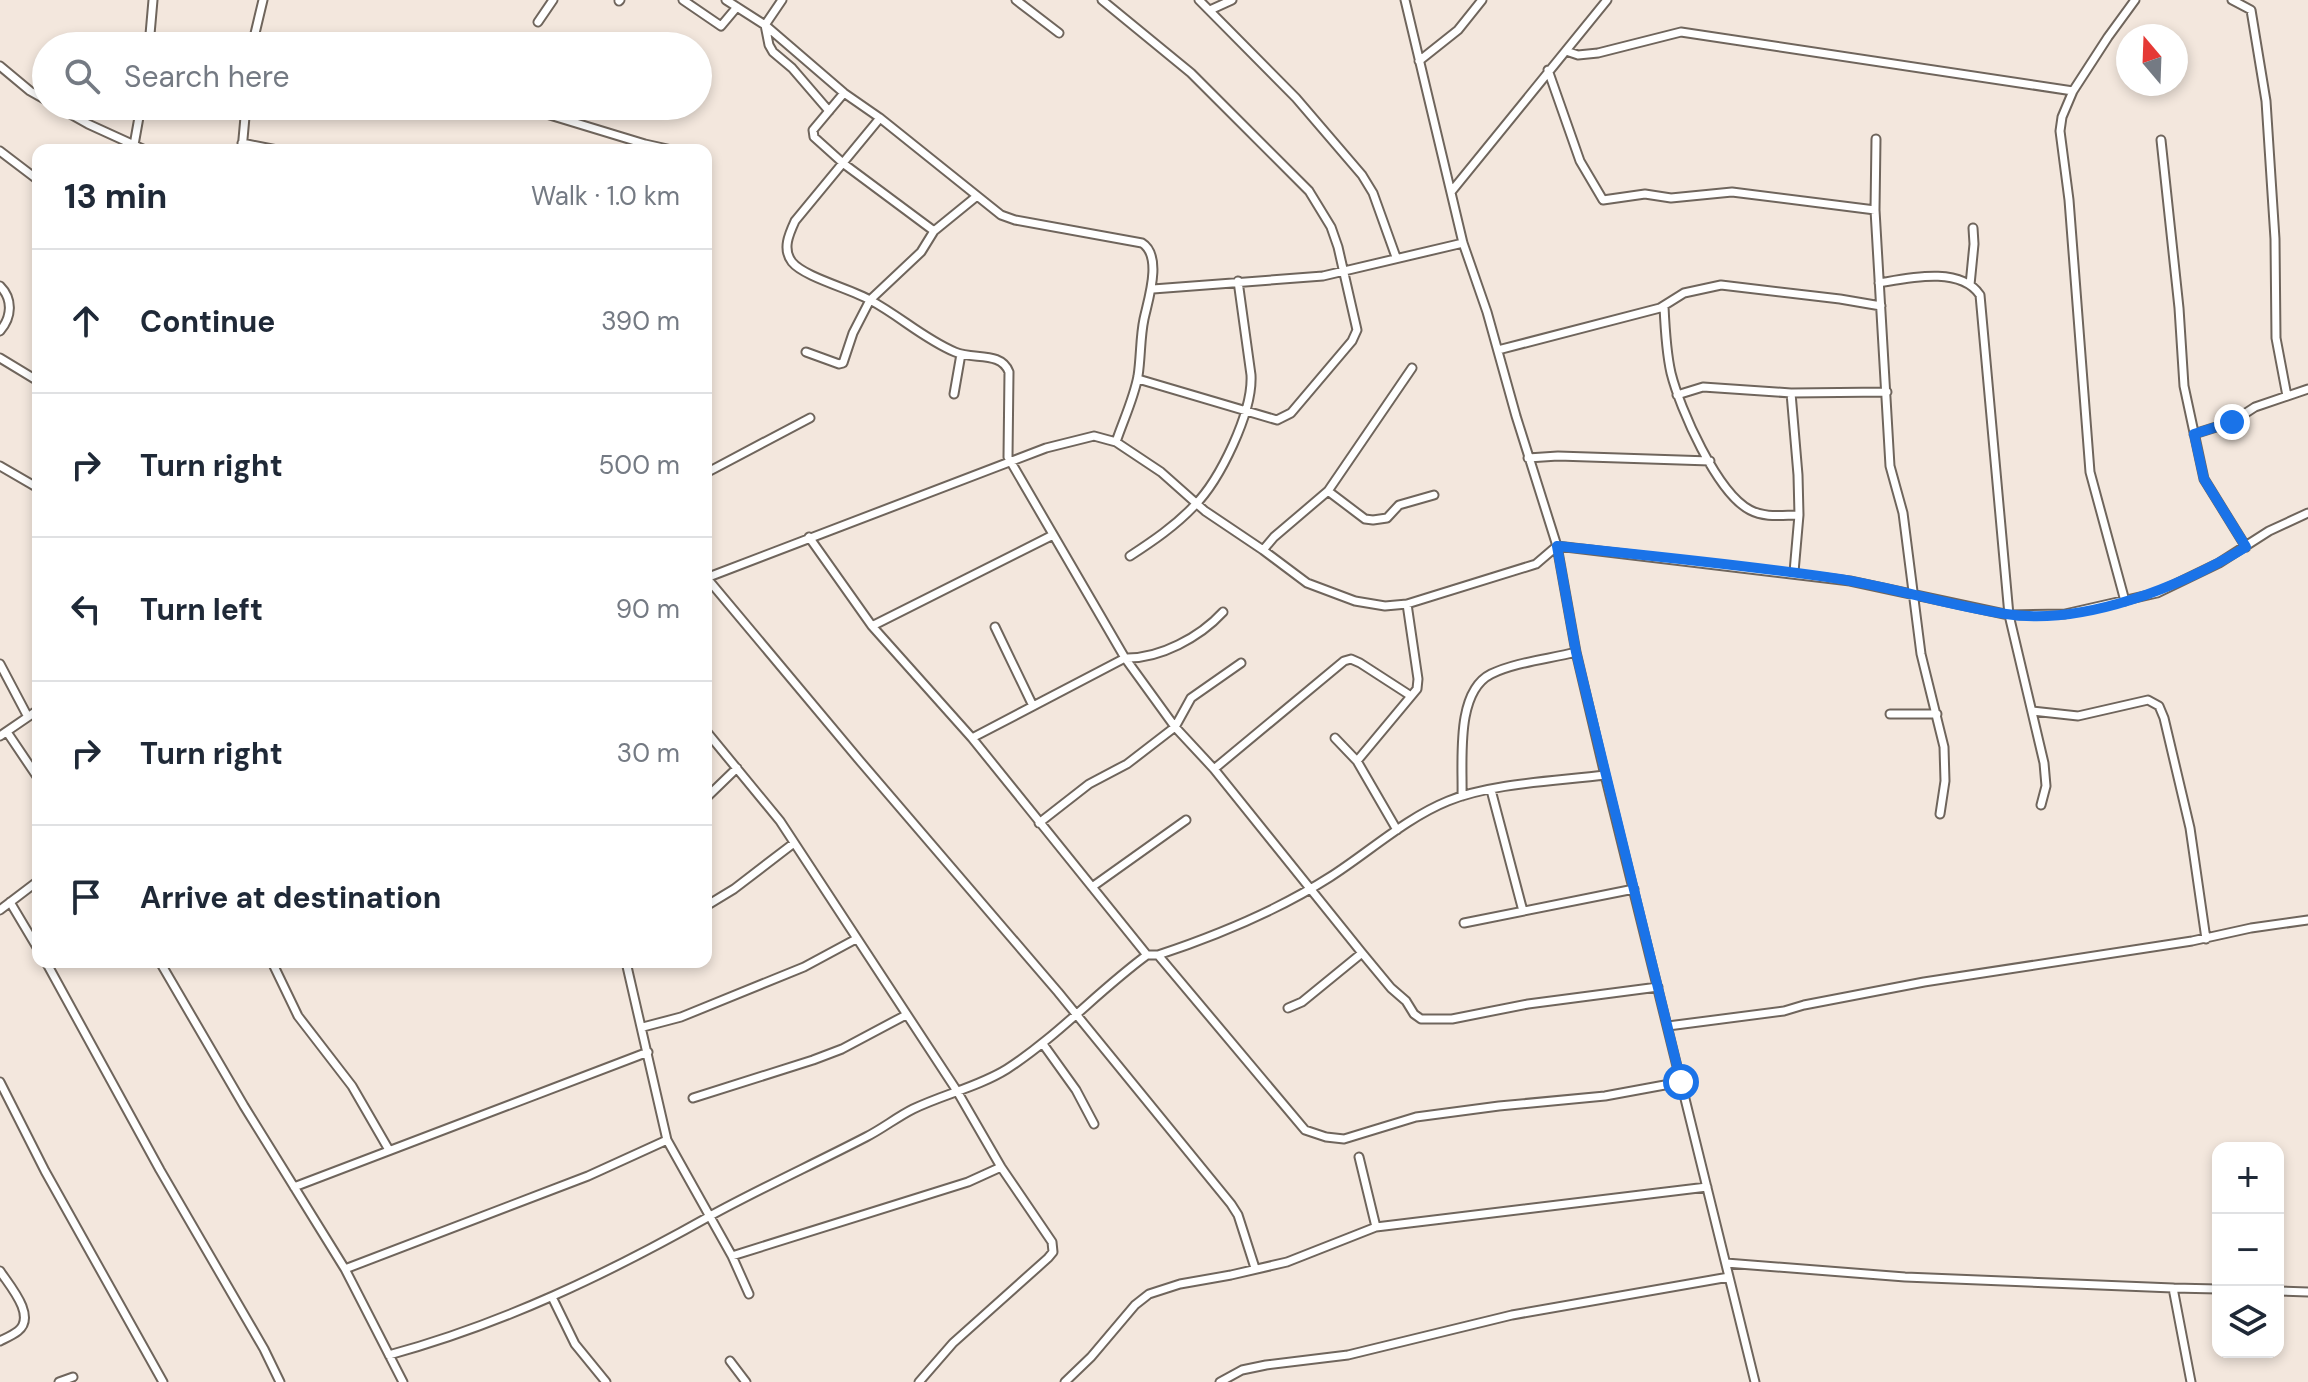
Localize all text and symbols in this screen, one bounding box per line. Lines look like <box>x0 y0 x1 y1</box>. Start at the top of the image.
north arrow <box>2116 24 2188 96</box>
search box <box>32 32 712 120</box>
icon: search <box>60 54 104 98</box>
text: Search here <box>124 57 290 96</box>
text: 13 min <box>64 174 167 219</box>
text: Walk · 1.0 km <box>531 179 680 213</box>
icon: ahead <box>64 299 108 343</box>
text: Continue <box>140 302 275 341</box>
text: 390 m <box>601 304 680 338</box>
route end <box>2214 404 2250 440</box>
icon: right <box>64 443 108 487</box>
text: Turn right <box>140 446 283 485</box>
text: 500 m <box>598 448 680 482</box>
icon: left <box>64 587 108 631</box>
text: Turn left <box>140 590 263 629</box>
text: 90 m <box>616 592 680 626</box>
icon: right <box>64 731 108 775</box>
text: Turn right <box>140 734 283 773</box>
text: 30 m <box>617 736 680 770</box>
icon: arrive <box>64 875 108 919</box>
text: Arrive at destination <box>140 878 441 917</box>
route start <box>1663 1064 1699 1100</box>
map controls <box>2212 1142 2284 1358</box>
button: + <box>2212 1142 2284 1214</box>
button: − <box>2212 1214 2284 1286</box>
button: layers <box>2212 1286 2284 1358</box>

